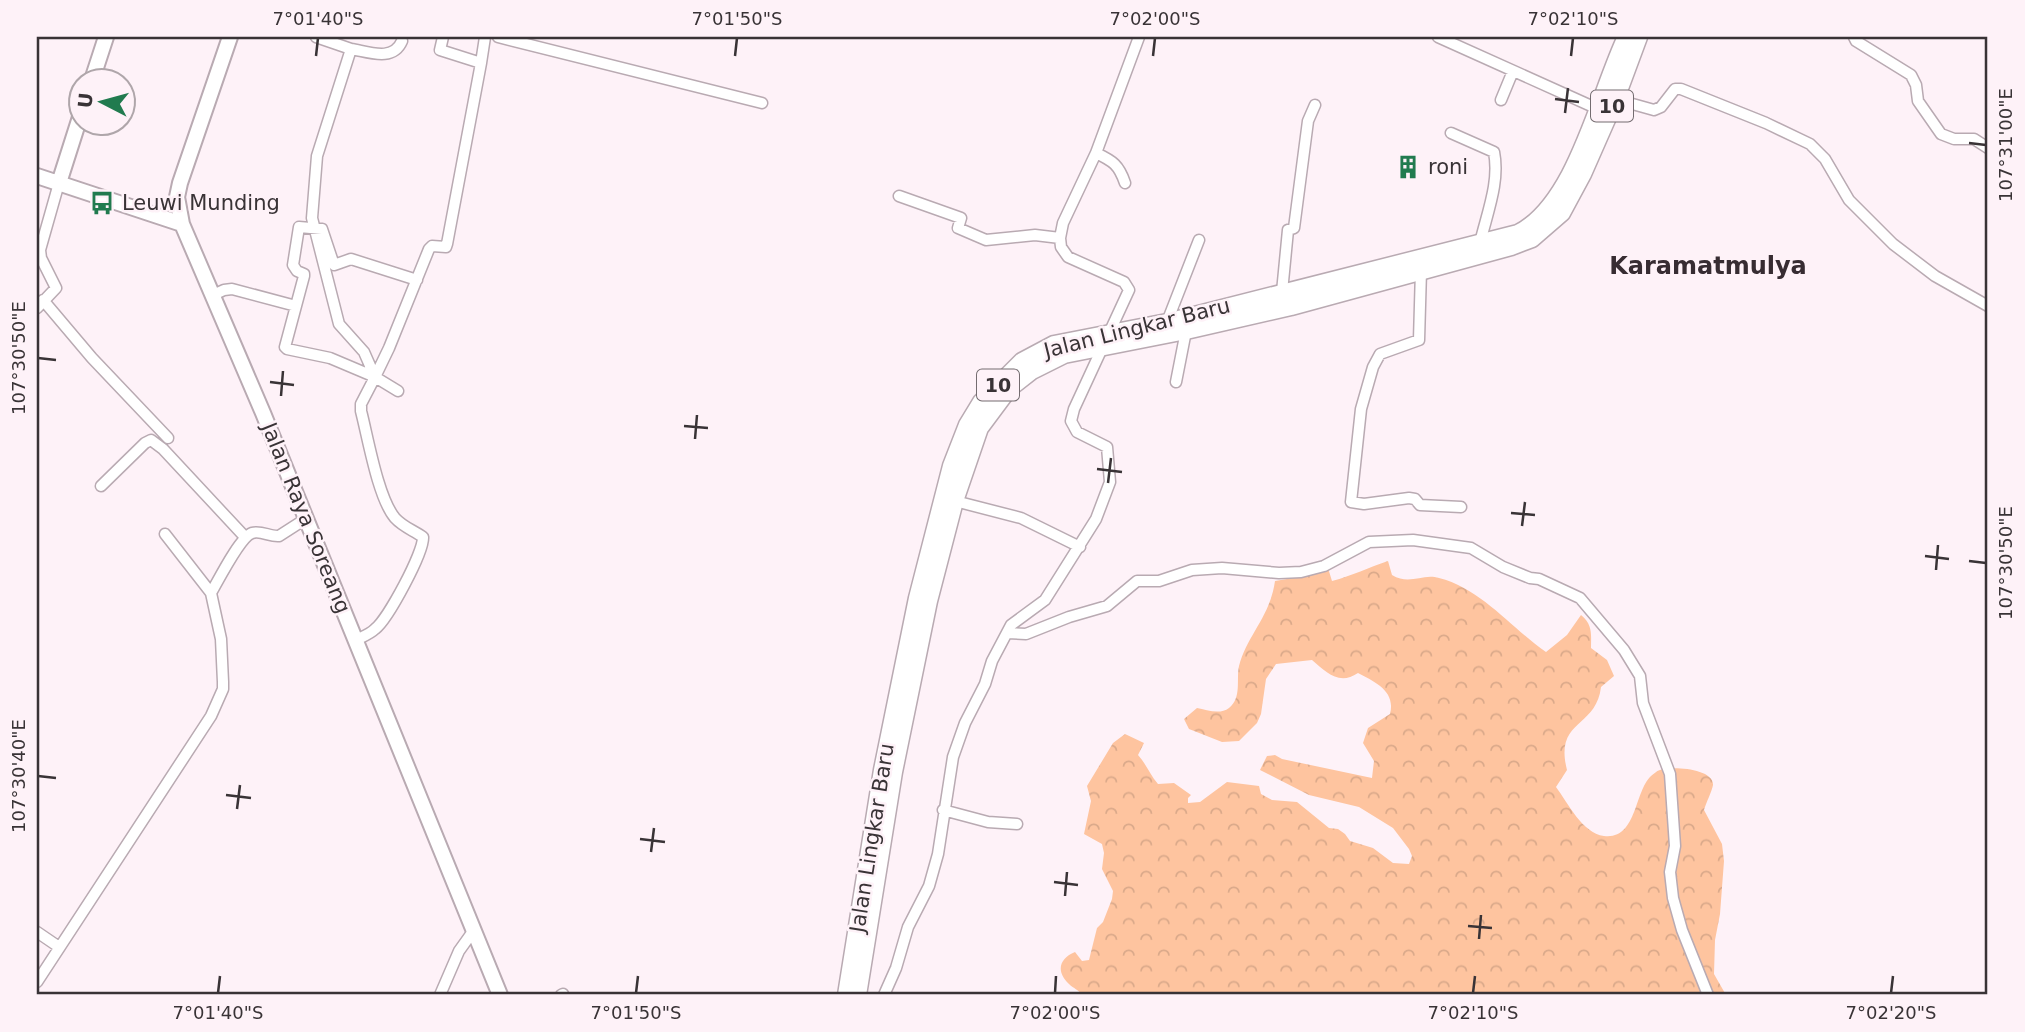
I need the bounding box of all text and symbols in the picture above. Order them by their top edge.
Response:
text: 7°01'40"S [273,8,363,29]
text: 7°01'50"S [692,8,782,29]
text: 7°02'00"S [1110,8,1200,29]
text: 7°02'10"S [1528,8,1618,29]
north arrow [66,66,136,136]
text: 107°31'00"E [1995,88,2016,202]
road number: 10 [1591,90,1633,122]
text: U [73,91,97,109]
building icon: roni [1394,153,1422,181]
place label: roni [1428,155,1468,179]
bus stop icon: Leuwi Munding [88,189,116,217]
place label: Leuwi Munding [122,191,280,215]
district label: Karamatmulya [1609,252,1807,280]
street label: Jalan Lingkar Baru [1039,293,1233,363]
text: 107°30'50"E [8,301,29,415]
road number: 10 [977,370,1019,400]
street label: Jalan Raya Soreang [256,417,355,617]
text: 107°30'50"E [1995,506,2016,620]
text: 107°30'40"E [8,719,29,833]
street label: Jalan Lingkar Baru [845,742,899,936]
text: 7°01'40"S [173,1002,263,1023]
text: 7°01'50"S [591,1002,681,1023]
text: 7°02'00"S [1010,1002,1100,1023]
text: 7°02'10"S [1428,1002,1518,1023]
text: 7°02'20"S [1846,1002,1936,1023]

